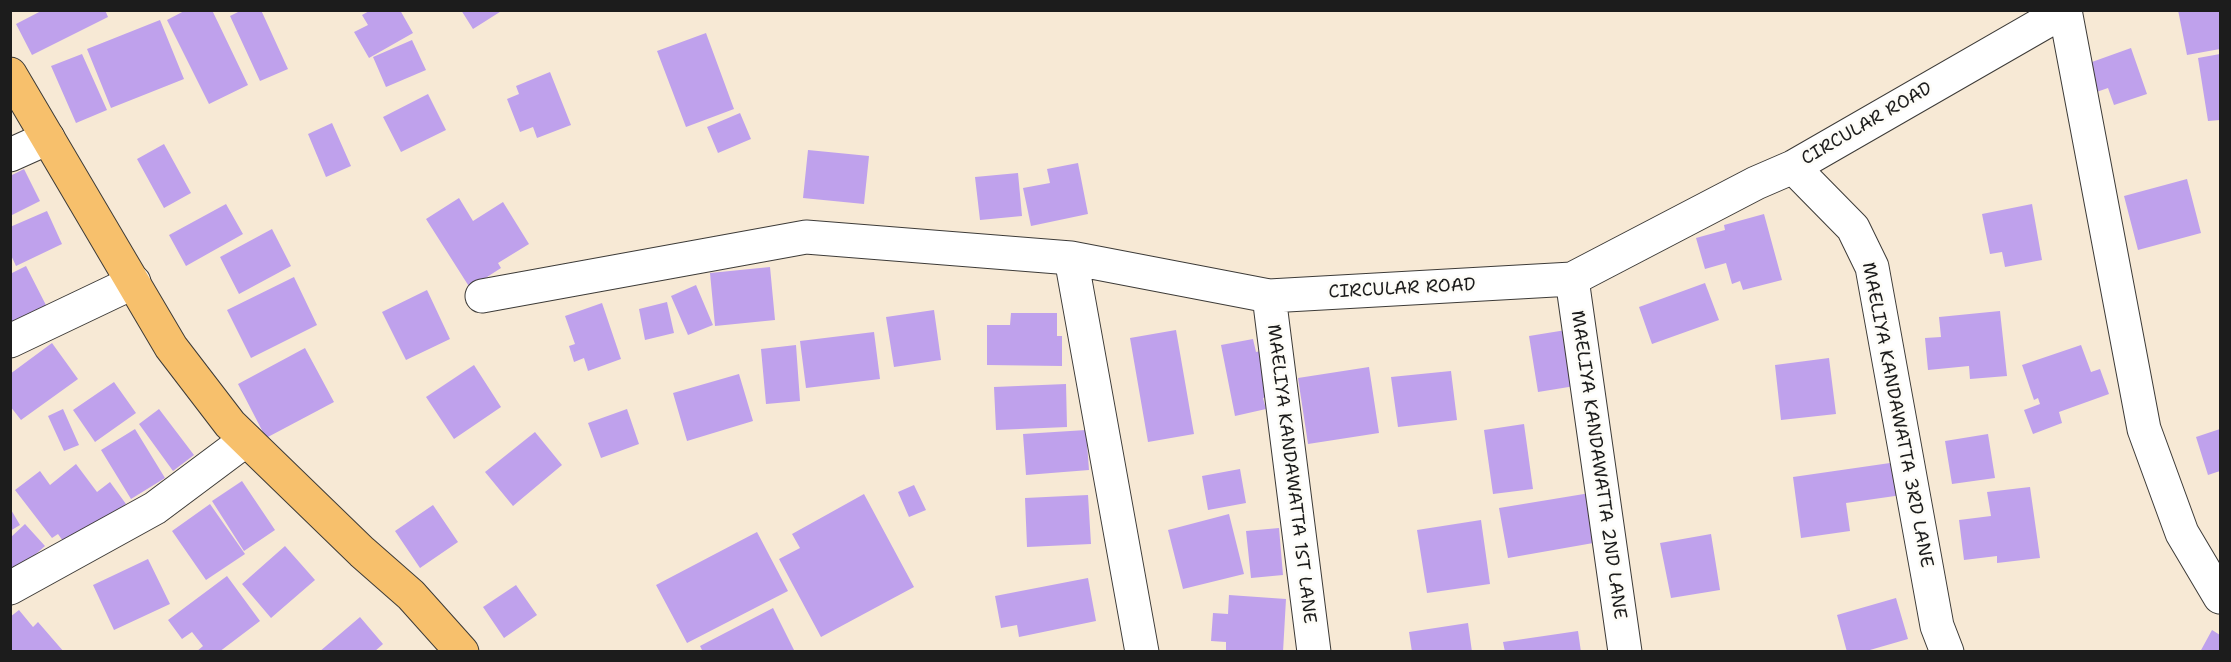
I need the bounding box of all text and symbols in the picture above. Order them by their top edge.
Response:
street label: CIRCULAR ROAD [1798,78,1936,170]
street label: MAELIYA KANDAWATTA 3RD LANE [1857,261,1937,569]
street label: CIRCULAR ROAD [1328,274,1476,304]
street label: MAELIYA KANDAWATTA 2ND LANE [1566,309,1630,621]
street label: MAELIYA KANDAWATTA 1ST LANE [1262,323,1320,625]

